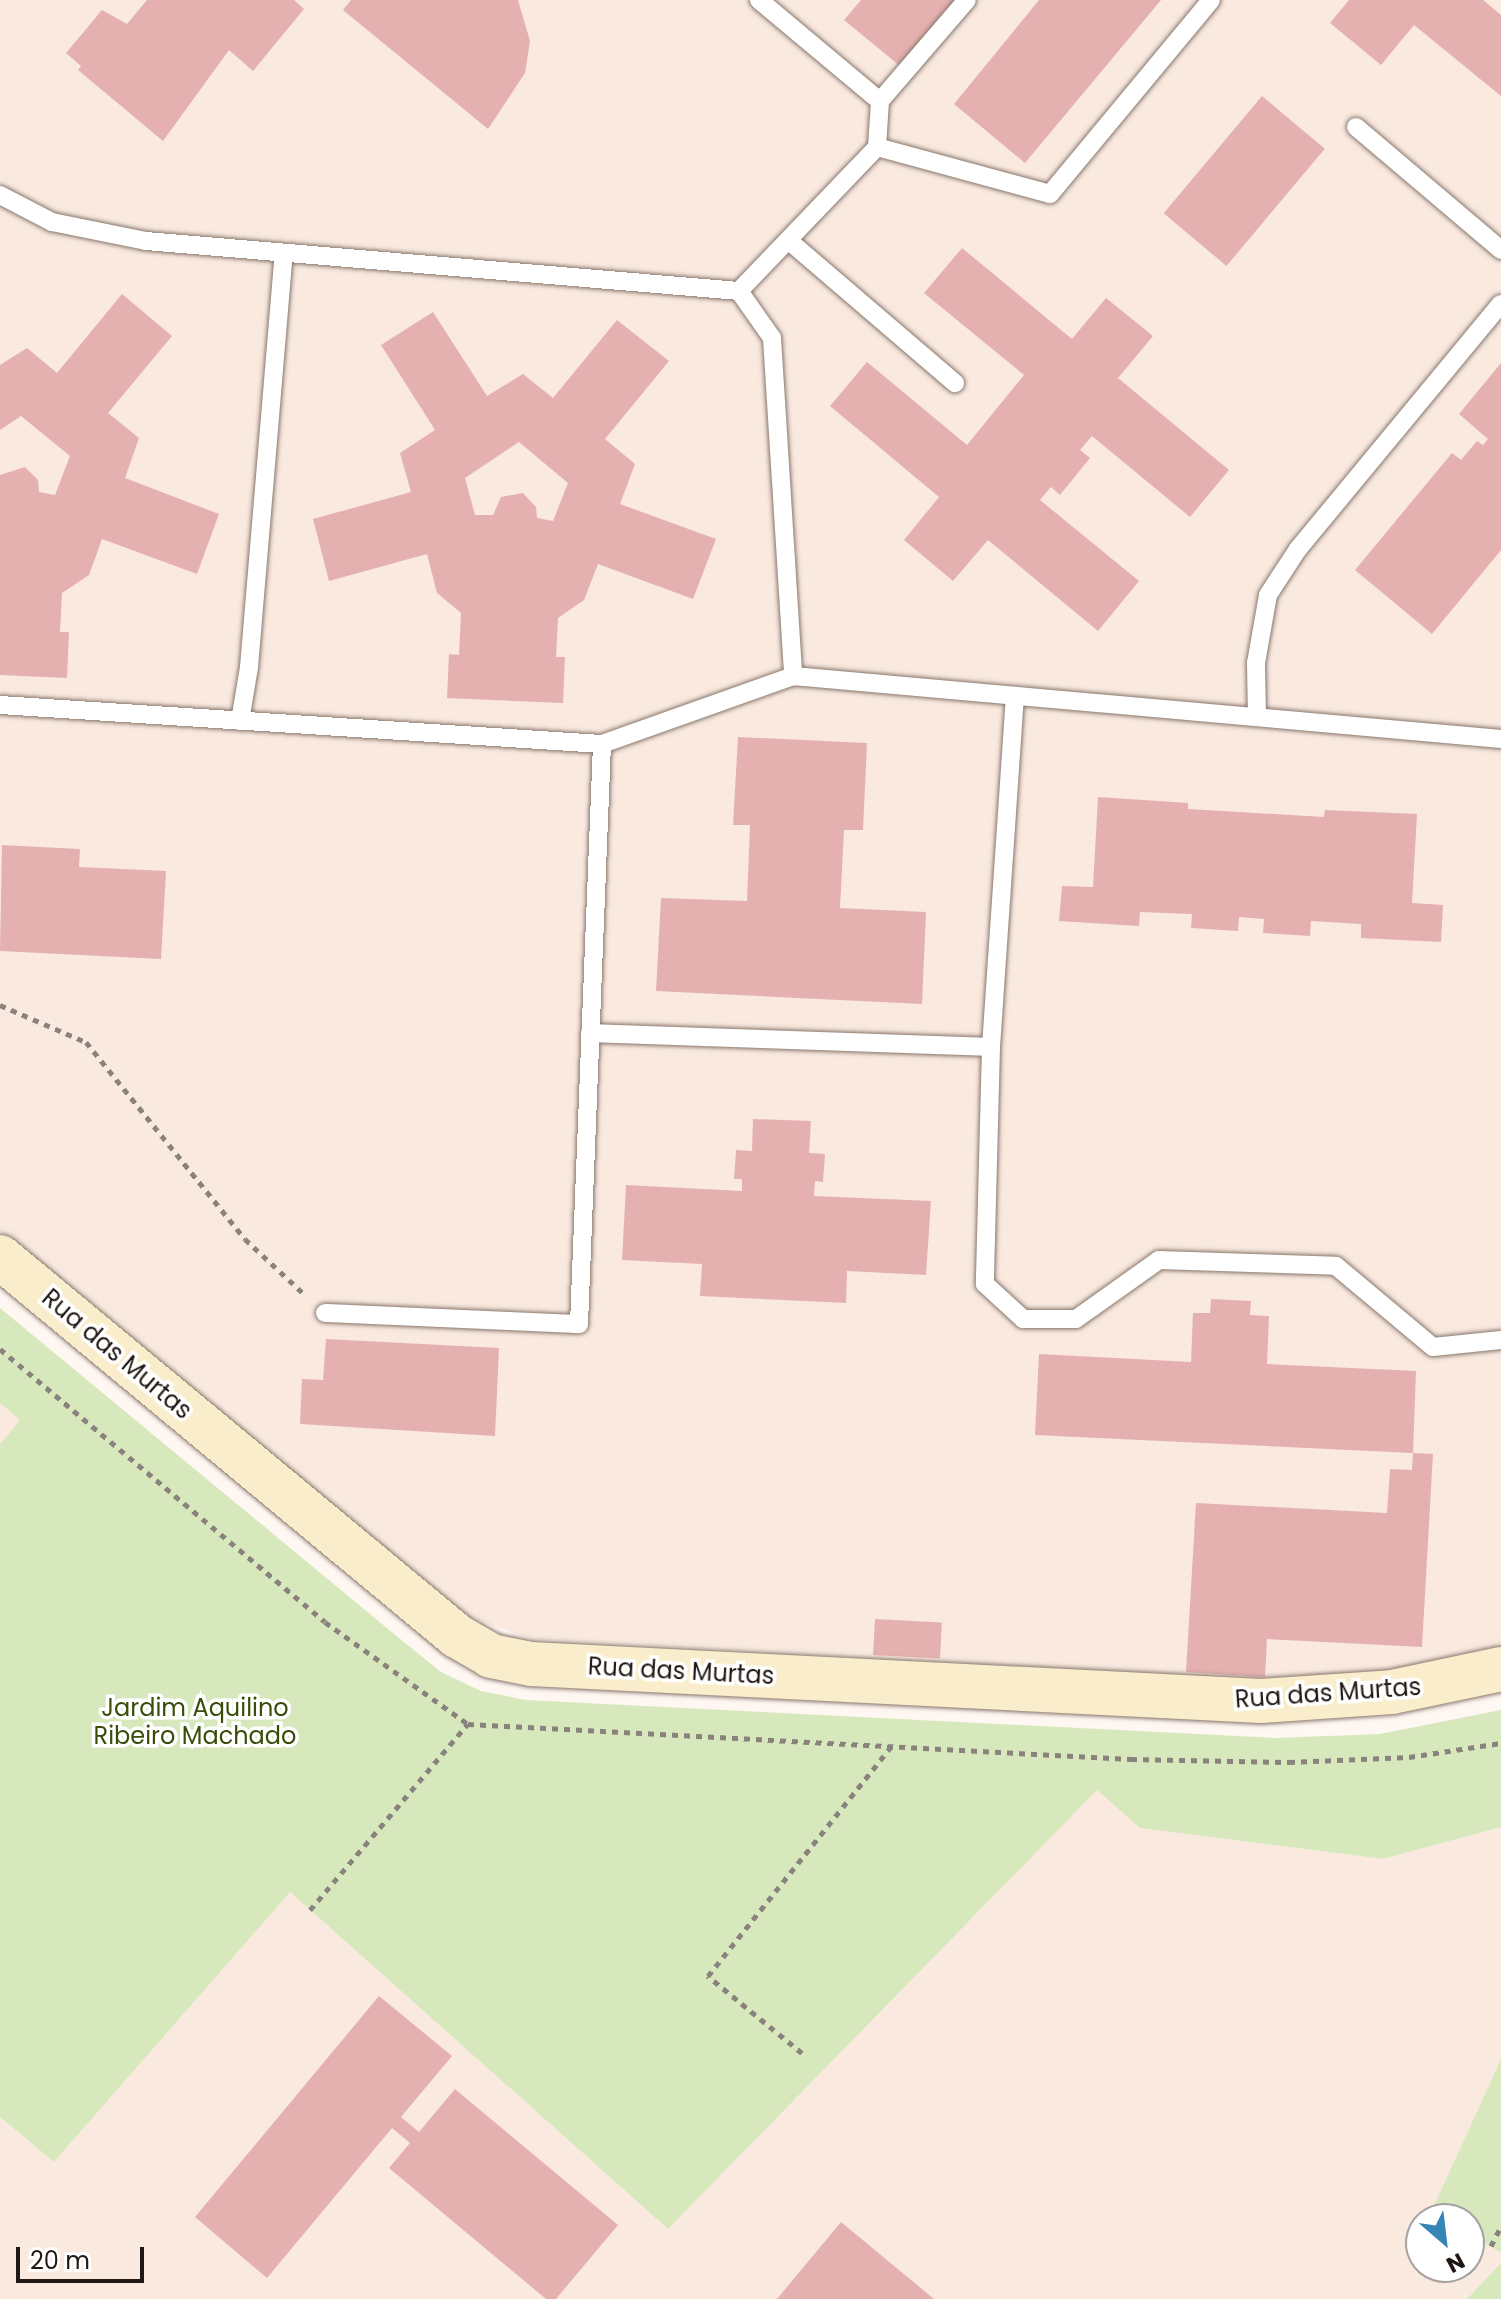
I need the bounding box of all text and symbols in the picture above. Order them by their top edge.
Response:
street label: Rua das Murtas [36,1283,198,1425]
street label: Rua das Murtas [587,1652,775,1690]
street label: Rua das Murtas [1234,1672,1422,1714]
park label: Jardim Aquilino Ribeiro Machado [94,1694,296,1750]
north arrow [1405,2203,1485,2283]
scale bar [20,2231,148,2281]
text: 20 m [30,2244,90,2277]
text: N [1441,2245,1470,2280]

